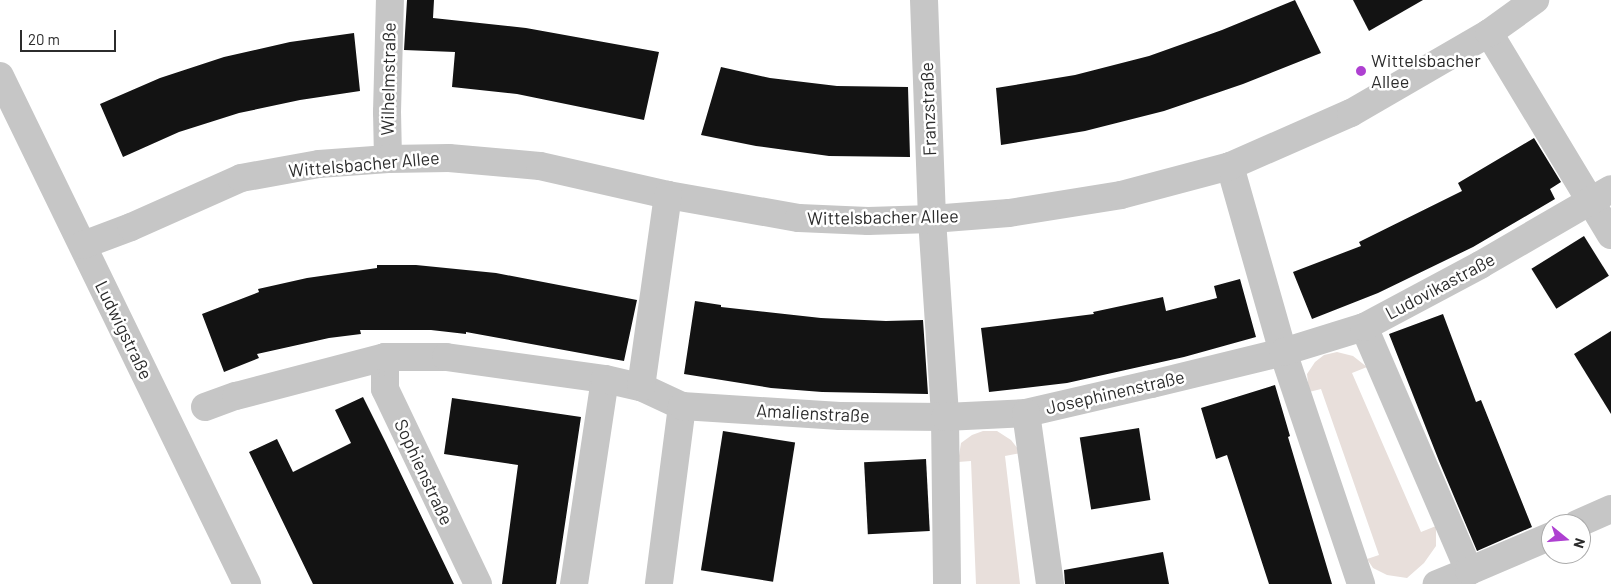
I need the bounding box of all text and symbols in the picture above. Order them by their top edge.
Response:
scale bar [22,20,119,52]
street label: Wilhelmstraße [376,22,400,136]
text: 20 m [28,30,60,48]
place label: Wittelsbacher Allee [1371,50,1481,92]
street label: Franzstraße [916,62,940,156]
marker: Wittelsbacher Allee [1355,65,1367,77]
street label: Wittelsbacher Allee [287,147,441,181]
street label: Wittelsbacher Allee [807,205,959,229]
street label: Ludovikastraße [1382,248,1498,324]
street label: Ludwigstraße [91,277,157,383]
street label: Josephinenstraße [1043,365,1187,419]
street label: Amalienstraße [756,399,870,427]
street label: Sophienstraße [390,416,458,528]
north arrow [1541,514,1591,564]
text: N [1570,536,1589,550]

